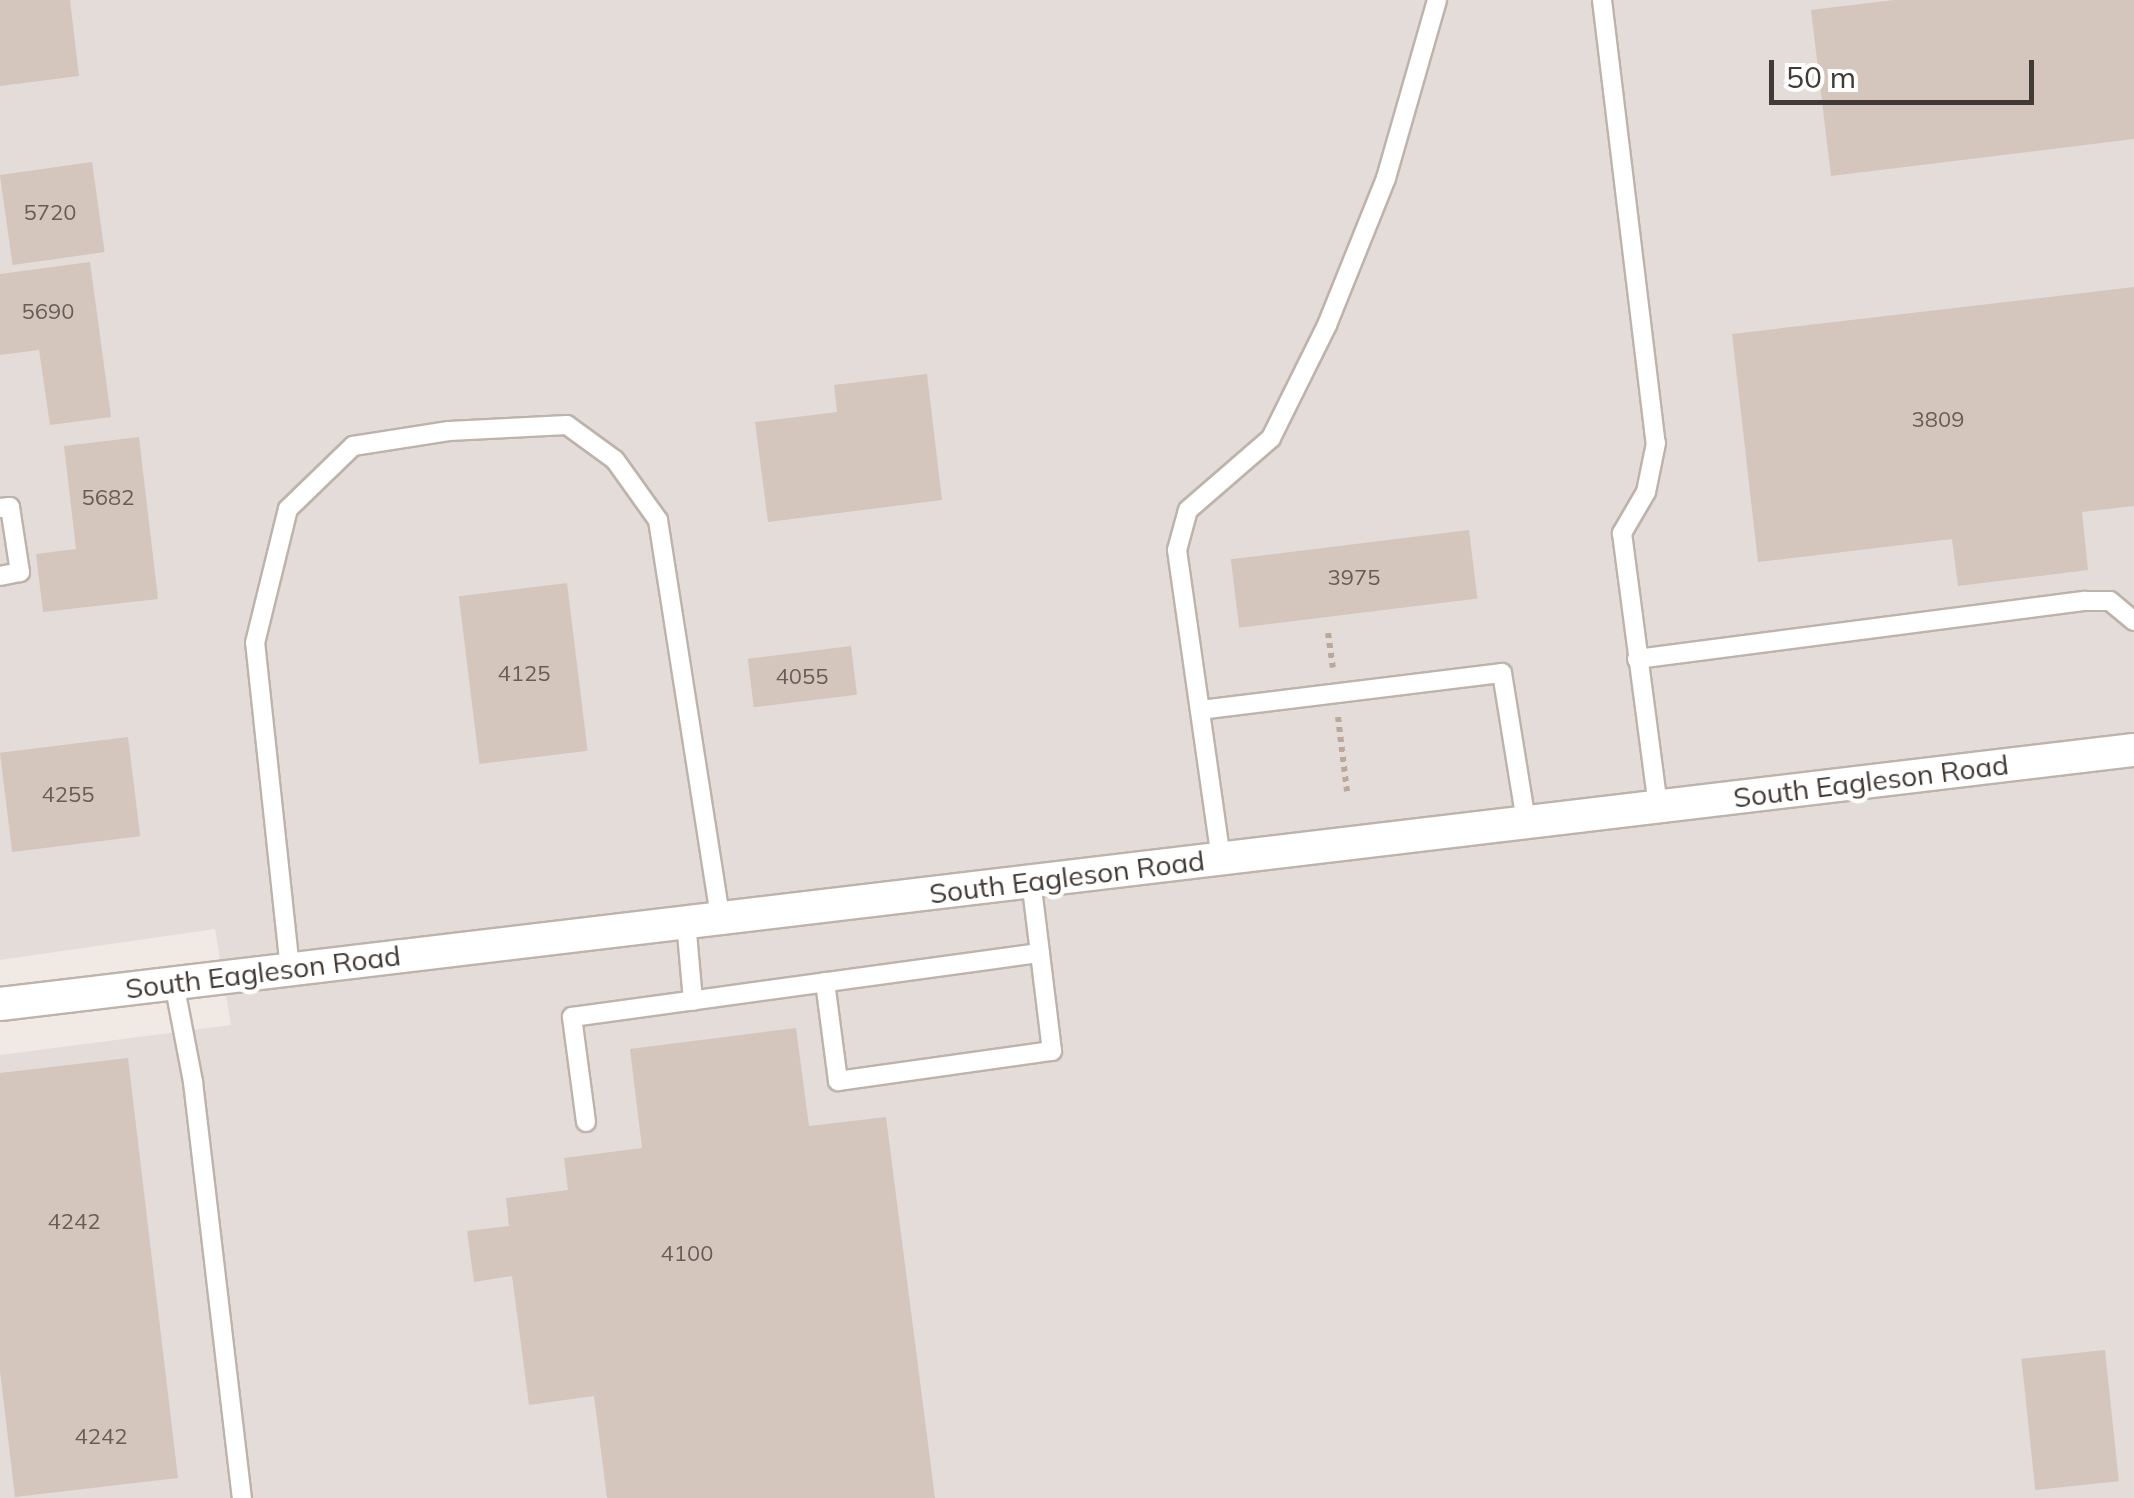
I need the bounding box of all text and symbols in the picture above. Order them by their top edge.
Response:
scale bar [1774,40,2039,102]
text: 50 m [1786,58,1856,96]
house number: 5720 [24,200,76,226]
house number: 5690 [22,299,74,325]
house number: 3809 [1912,407,1964,433]
house number: 5682 [82,485,134,511]
house number: 3975 [1328,565,1380,591]
house number: 4125 [498,661,550,687]
house number: 4055 [776,664,828,690]
street label: South Eagleson Road [1731,747,2011,815]
house number: 4255 [42,782,94,808]
street label: South Eagleson Road [927,843,1207,911]
street label: South Eagleson Road [123,938,403,1006]
house number: 4242 [48,1209,100,1235]
house number: 4100 [661,1241,713,1267]
house number: 4242 [75,1424,127,1450]

